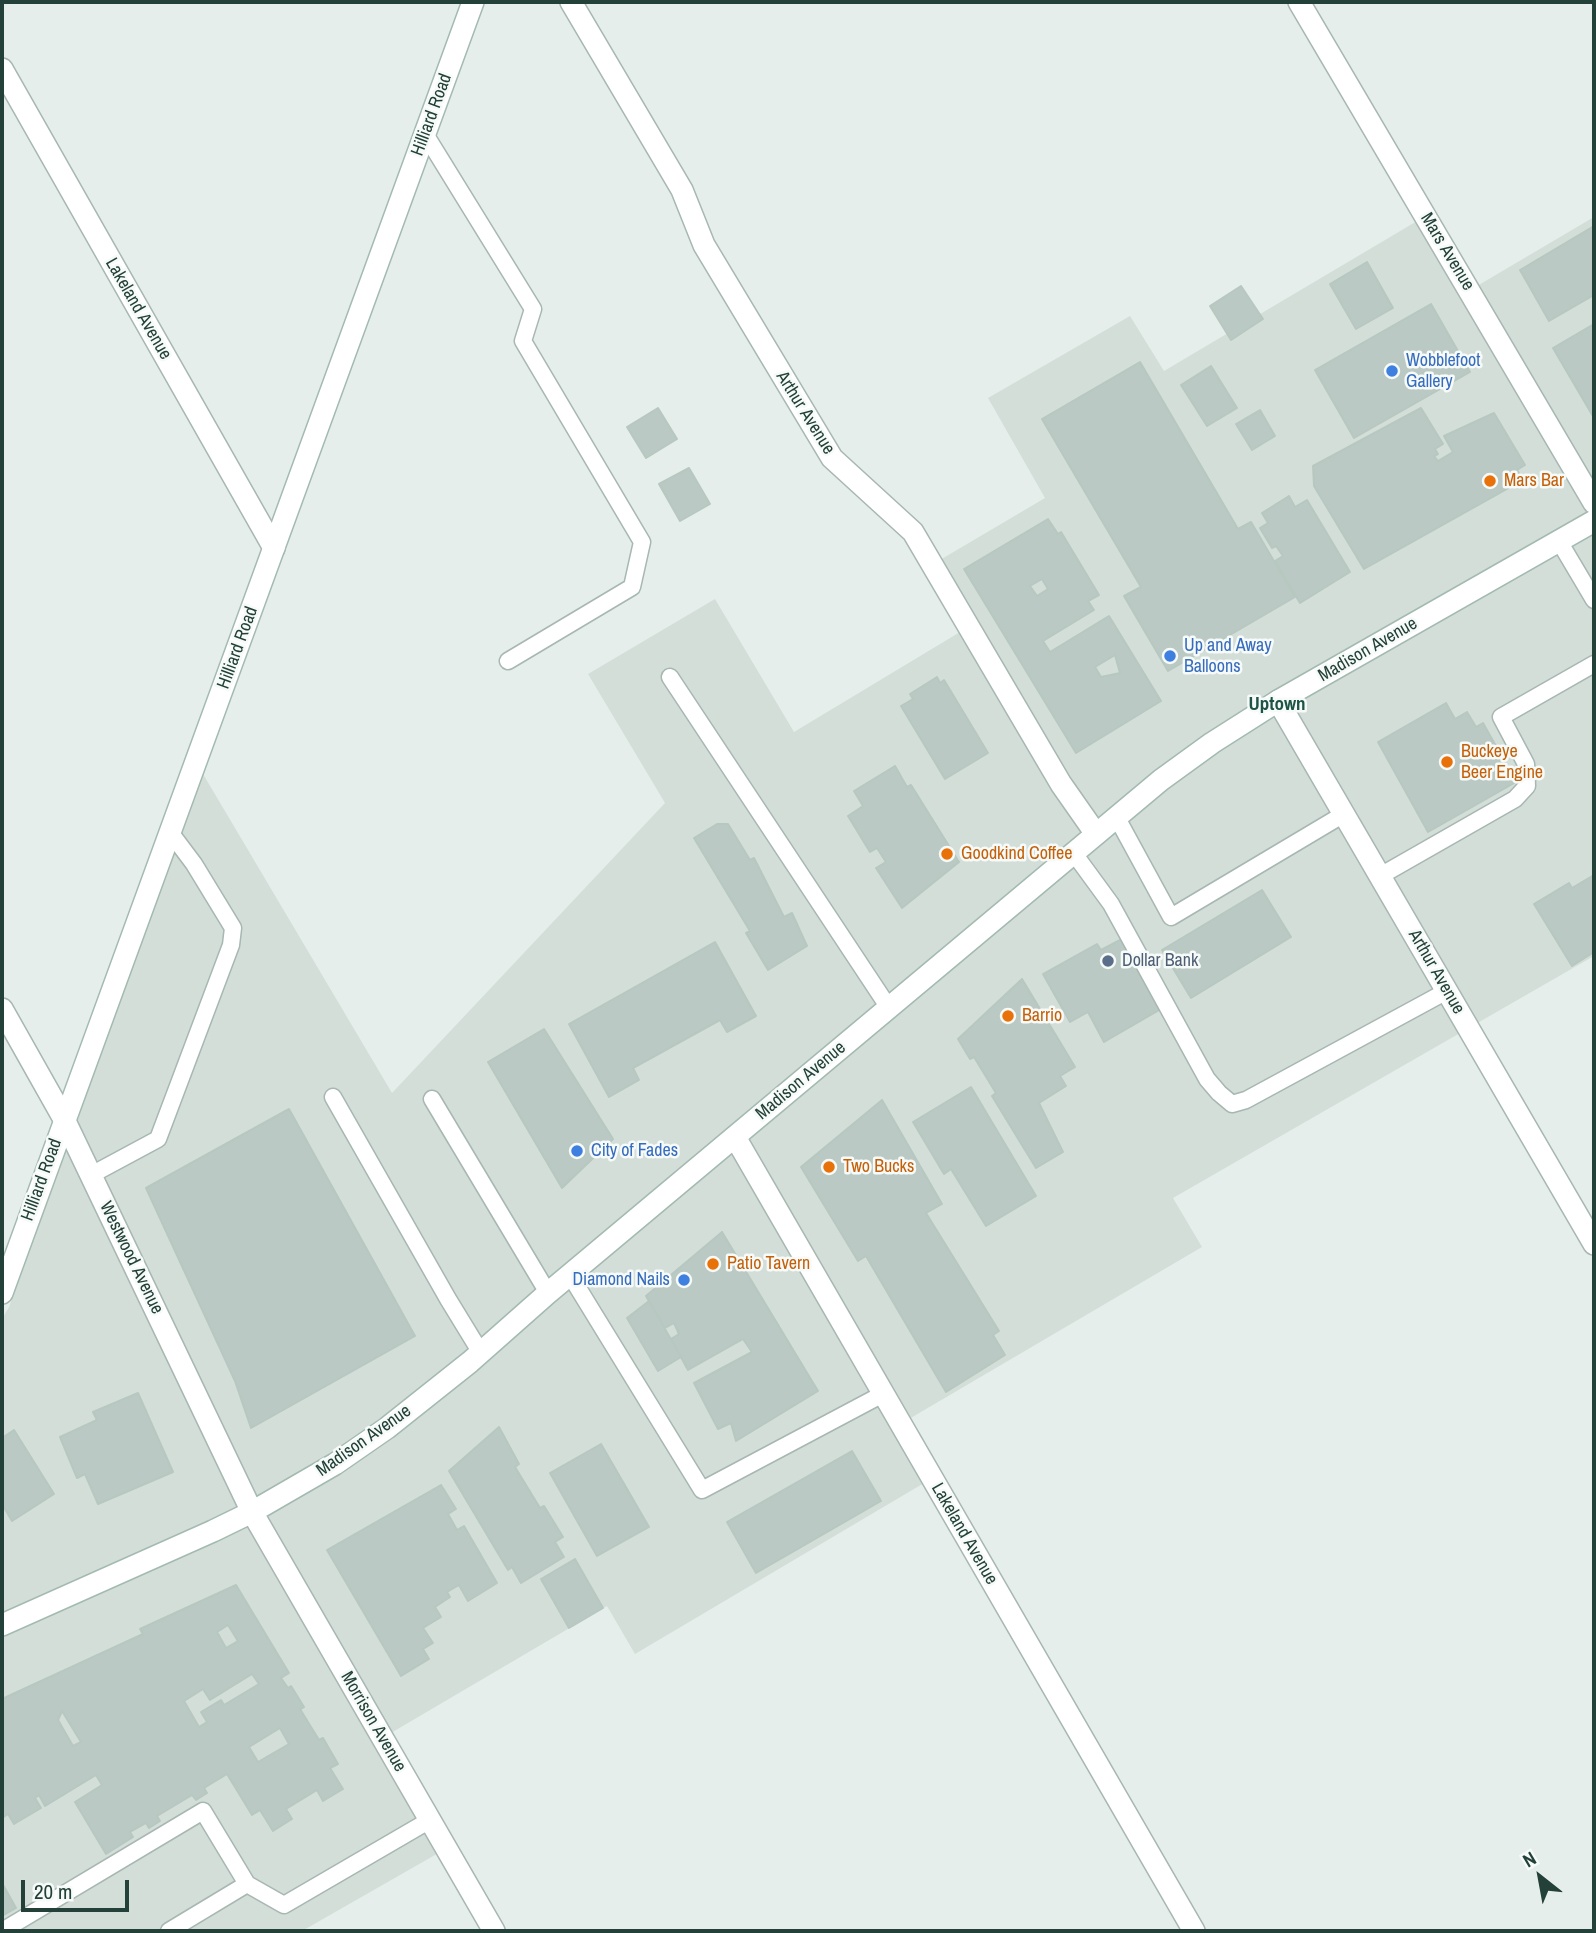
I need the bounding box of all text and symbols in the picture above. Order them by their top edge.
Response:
street label: Hilliard Road [407,71,457,159]
street label: Mars Avenue [1415,209,1479,295]
street label: Lakeland Avenue [100,254,176,364]
place label: Wobblefoot Gallery [1406,350,1480,392]
marker: Wobblefoot Gallery [1384,363,1400,379]
street label: Arthur Avenue [771,367,839,459]
place label: Mars Bar [1504,470,1564,492]
marker: Mars Bar [1482,473,1498,489]
street label: Hilliard Road [213,604,263,692]
street label: Madison Avenue [1315,613,1421,687]
place label: Up and Away Balloons [1184,635,1272,678]
marker: Up and Away Balloons [1162,648,1178,664]
district label: Uptown [1248,694,1306,716]
place label: Buckeye Beer Engine [1461,741,1543,784]
marker: Buckeye Beer Engine [1439,754,1455,770]
place label: Goodkind Coffee [961,843,1072,865]
marker: Goodkind Coffee [939,846,955,862]
street label: Arthur Avenue [1403,926,1469,1018]
place label: Dollar Bank [1122,950,1198,972]
marker: Dollar Bank [1100,953,1116,969]
place label: Barrio [1022,1005,1062,1027]
marker: Barrio [1000,1008,1016,1024]
street label: Madison Avenue [752,1037,850,1125]
street label: Hilliard Road [17,1136,67,1224]
place label: City of Fades [591,1140,678,1162]
marker: City of Fades [569,1143,585,1159]
place label: Two Bucks [843,1156,914,1178]
marker: Two Bucks [821,1159,837,1175]
street label: Westwood Avenue [94,1198,168,1318]
place label: Patio Tavern [727,1253,810,1275]
marker: Patio Tavern [705,1256,721,1272]
place label: Diamond Nails [572,1269,670,1291]
marker: Diamond Nails [676,1272,692,1288]
street label: Madison Avenue [313,1400,415,1482]
street label: Lakeland Avenue [926,1479,1002,1589]
street label: Morrison Avenue [336,1668,410,1776]
north arrow [1505,1842,1575,1912]
text: N [1518,1845,1541,1873]
scale bar [24,1867,133,1911]
text: 20 m [34,1877,72,1906]

